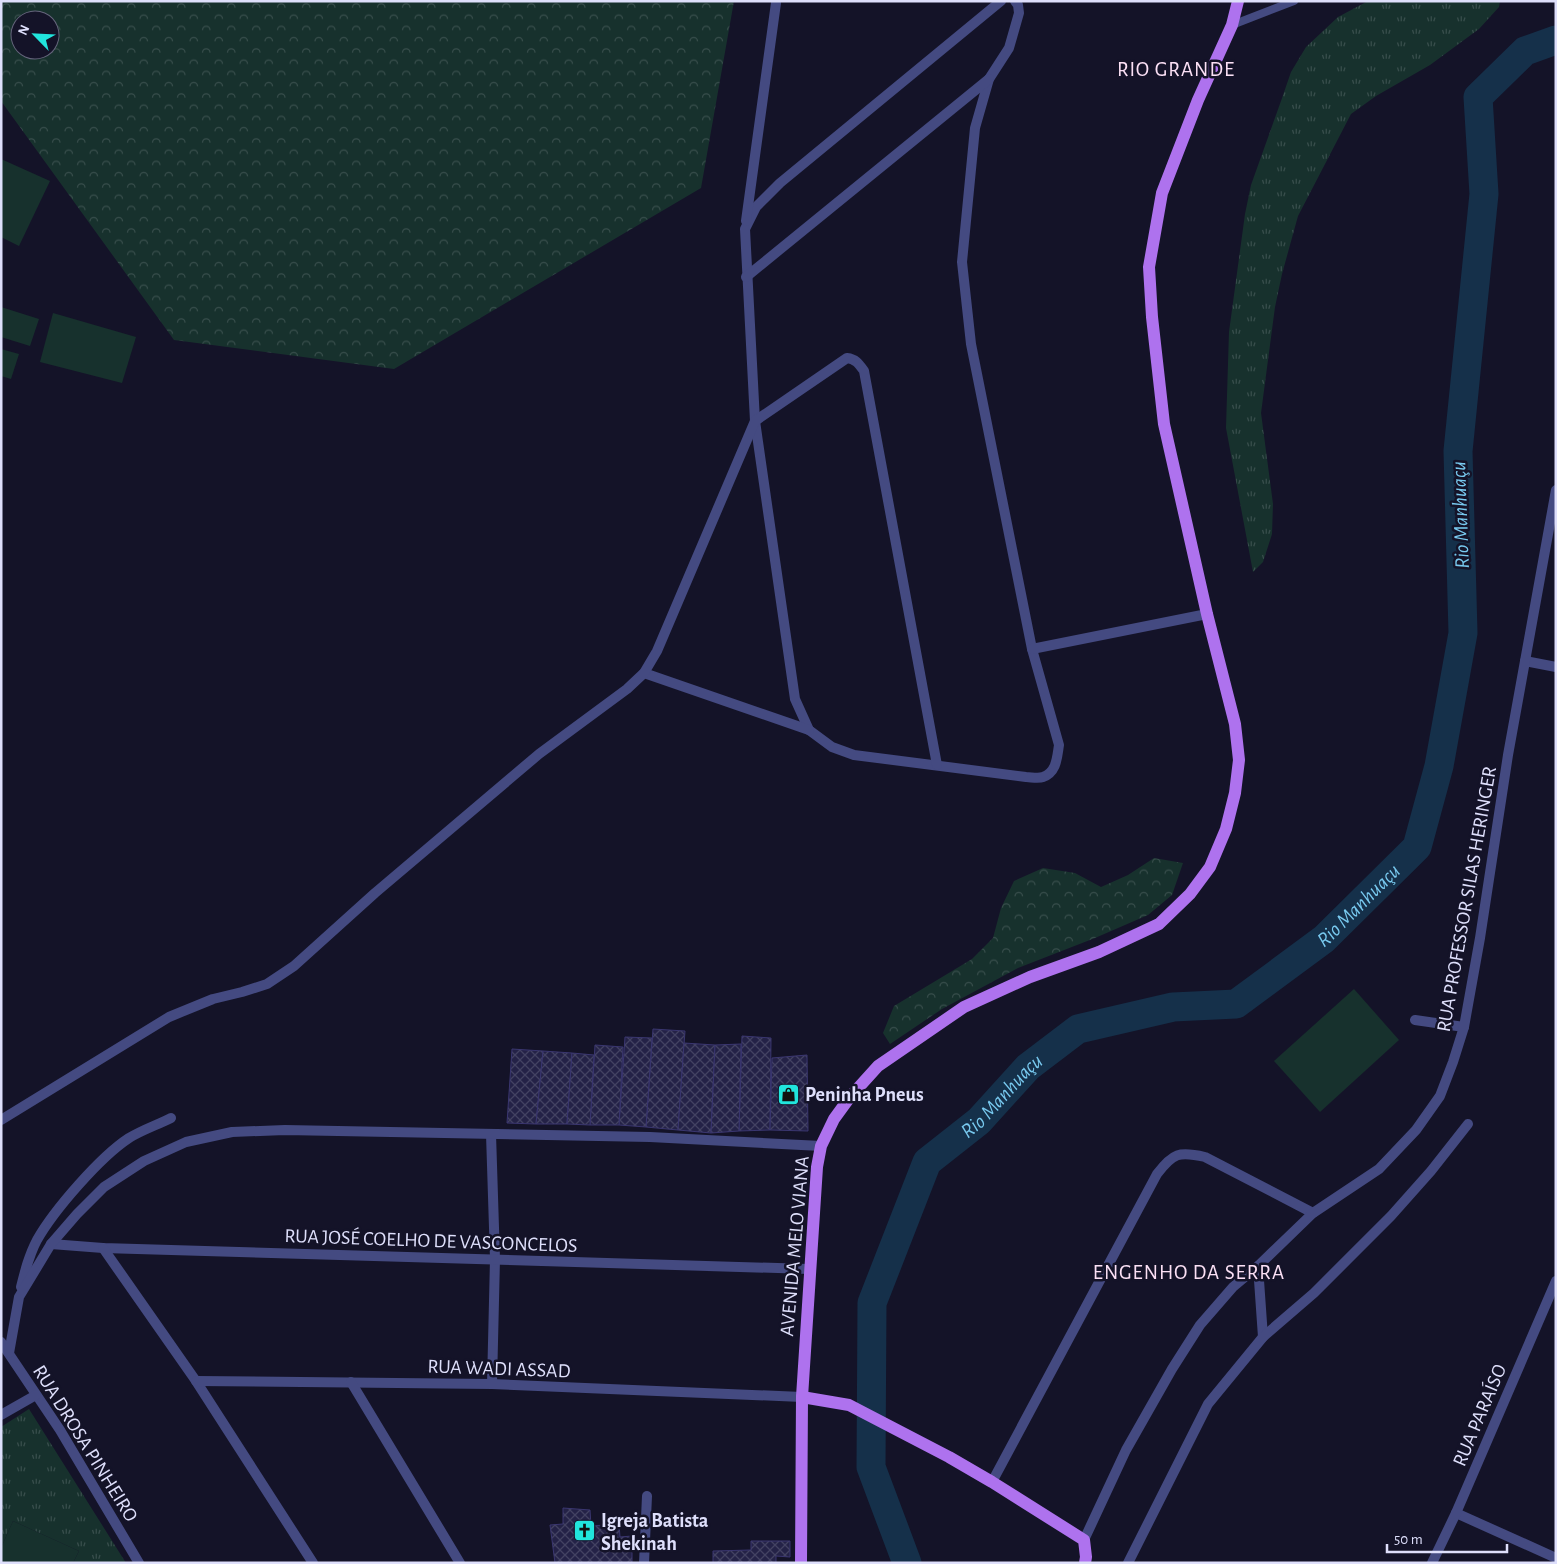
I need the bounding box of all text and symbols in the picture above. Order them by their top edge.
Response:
north arrow [10,10,60,60]
text: N [16,23,32,37]
district label: RIO GRANDE [1117,59,1235,80]
water label: Rio Manhuaçu [1448,461,1473,569]
street label: RUA PROFESSOR SILAS HERINGER [1434,765,1500,1034]
water label: Rio Manhuaçu [1313,860,1404,951]
water label: Rio Manhuaçu [957,1050,1047,1142]
shop icon: Peninha Pneus [777,1082,801,1106]
place label: Peninha Pneus [805,1085,924,1105]
street label: AVENIDA MELO VIANA [777,1155,813,1337]
street label: RUA JOSÉ COELHO DE VASCONCELOS [284,1225,578,1256]
district label: ENGENHO DA SERRA [1093,1262,1285,1283]
street label: RUA WADI ASSAD [427,1357,571,1381]
street label: RUA PARAÍSO [1449,1361,1510,1469]
street label: RUA DROSA PINHEIRO [29,1362,141,1525]
place label: Igreja Batista Shekinah [601,1511,709,1554]
church icon: Igreja Batista Shekinah [573,1519,597,1543]
scale bar [1387,1522,1507,1554]
text: 50 m [1394,1532,1423,1547]

